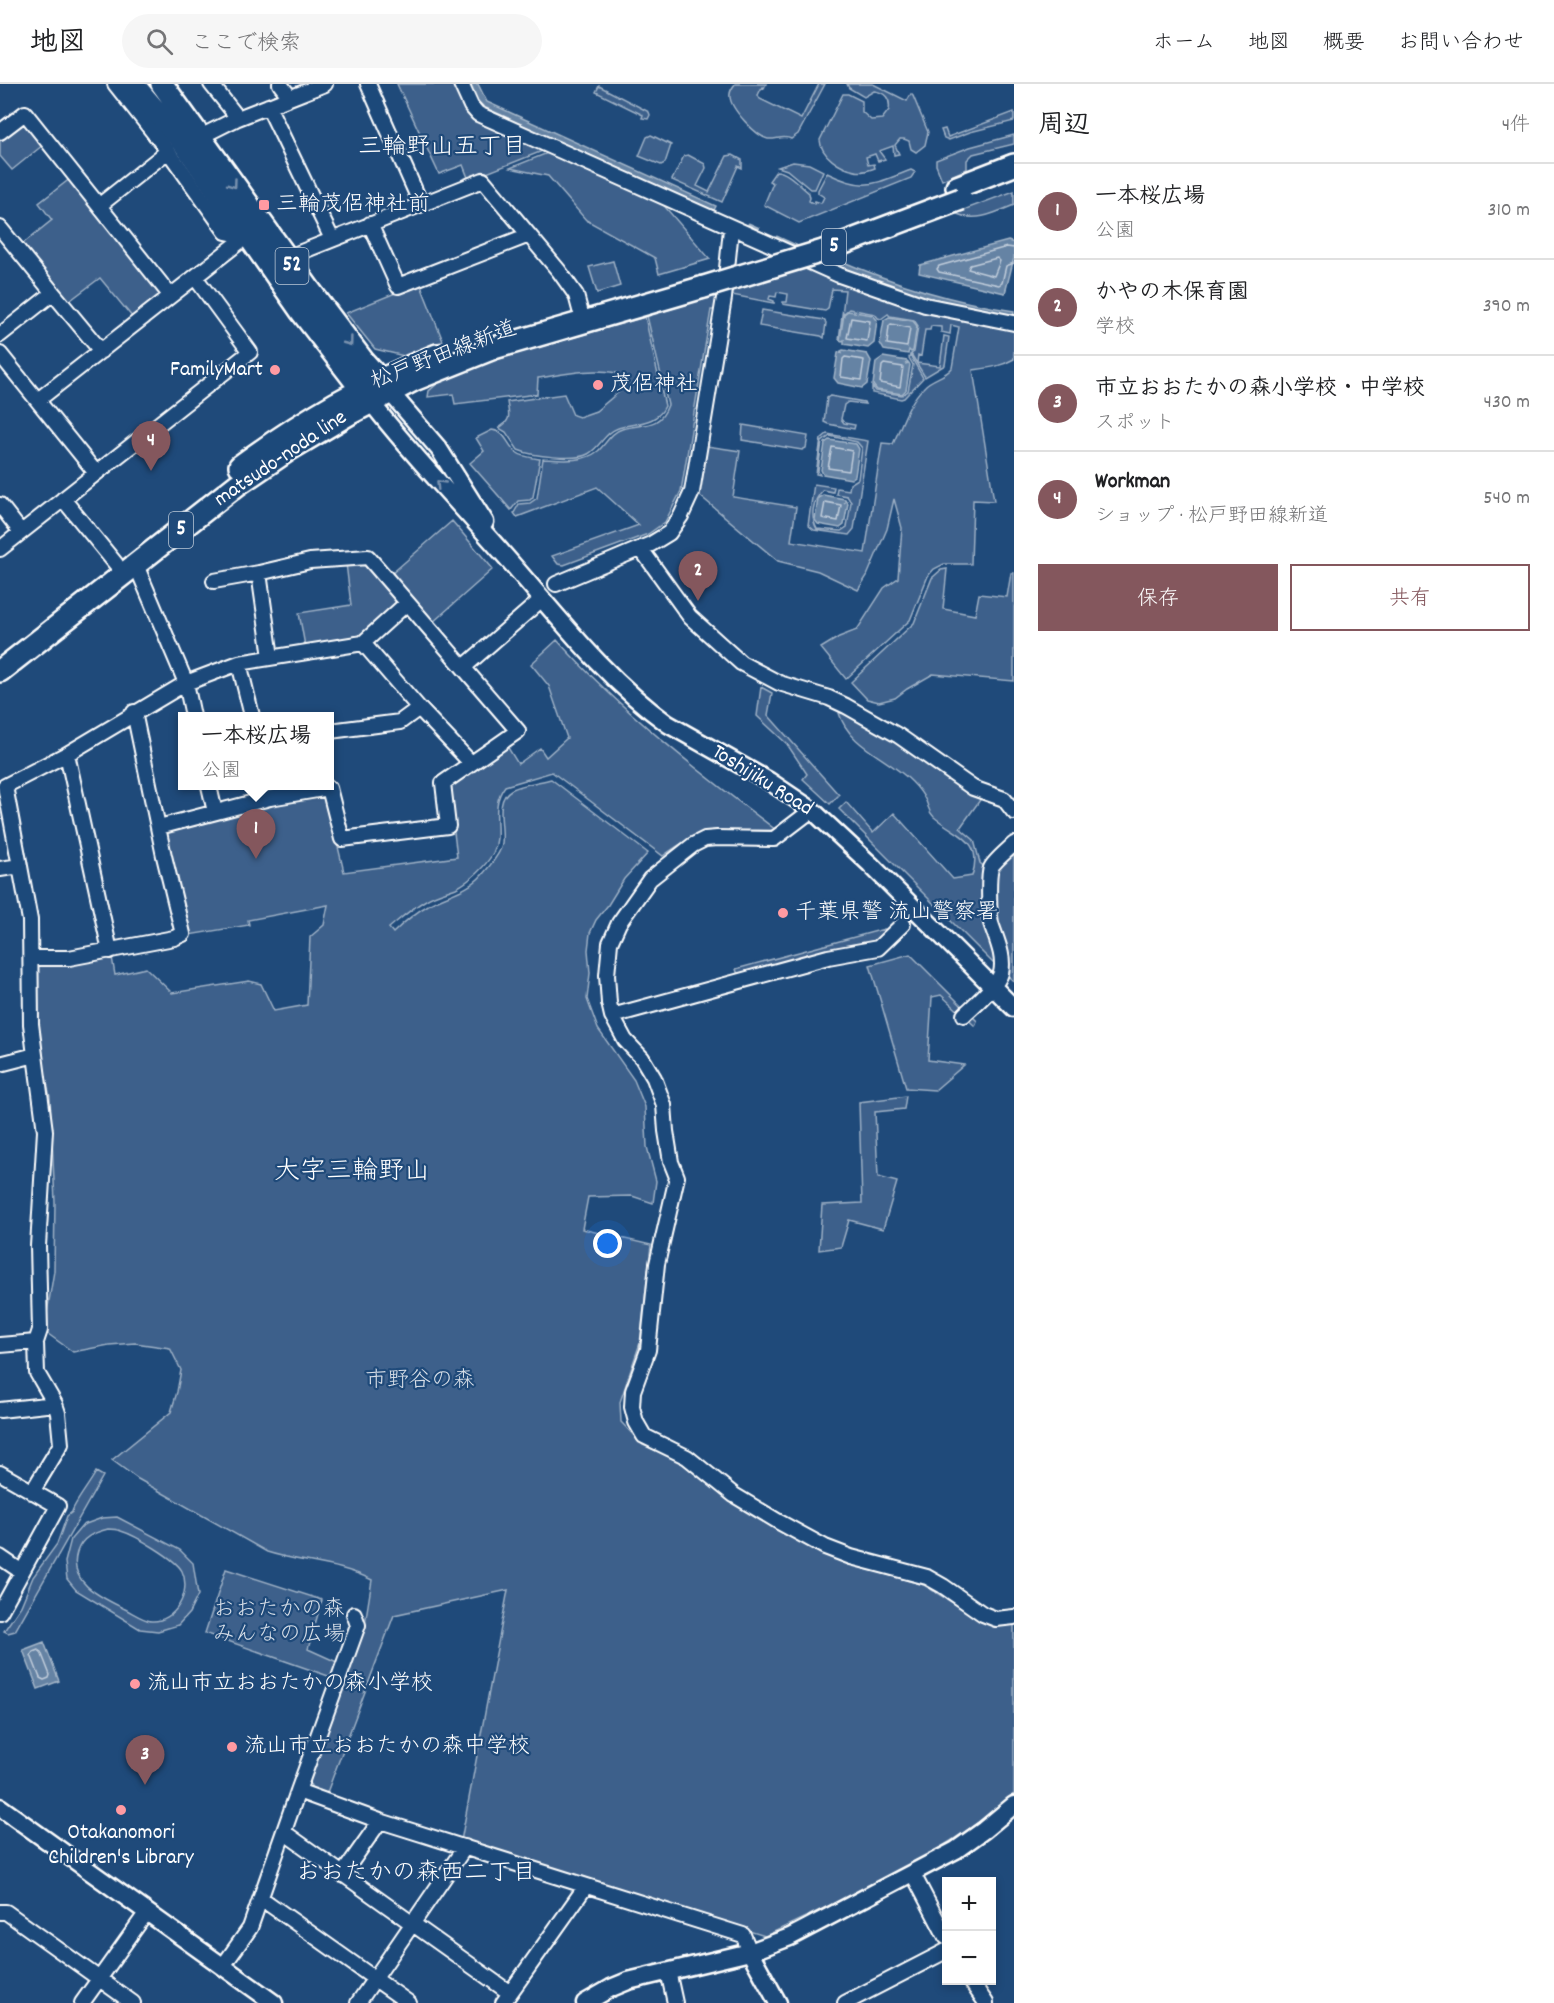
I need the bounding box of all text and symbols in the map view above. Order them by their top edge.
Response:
search box [122,14,542,68]
text: 地図 [30,25,86,65]
icon: search [143,25,176,58]
text: ここで検索 [191,29,301,60]
text: ホーム [1153,29,1215,59]
text: 地図 [1248,29,1290,59]
text: 概要 [1323,29,1365,59]
text: お問い合わせ [1398,29,1524,59]
text: 周辺 [1038,108,1090,145]
text: 4件 [1502,112,1530,140]
district label: 三輪野山五丁目 [358,131,526,165]
one-way arrow [226,178,237,189]
text: 一本桜広場 [1095,182,1205,213]
place label: 三輪茂侶神社前 [276,190,430,221]
text: 1 [1055,197,1060,225]
text: 310 m [1488,197,1530,225]
marker: 三輪茂侶神社前 [257,198,271,212]
text: 公園 [1095,218,1135,246]
road number: 5 [822,229,846,265]
road number: 52 [276,248,308,284]
text: かやの木保育園 [1095,278,1249,309]
text: 2 [1053,293,1062,321]
text: 390 m [1483,293,1530,321]
street label: 松戸野田線新道 [367,314,521,398]
text: 学校 [1095,314,1135,342]
one-way arrow [341,335,352,346]
place label: FamilyMart [170,355,263,386]
marker: FamilyMart [268,363,282,377]
place label: 茂侶神社 [610,370,698,401]
text: 市立おおたかの森小学校・中学校 [1095,374,1425,405]
marker: 茂侶神社 [591,378,605,392]
text: 3 [1053,389,1062,417]
text: 430 m [1484,389,1530,417]
street label: matsudo-noda line [208,403,354,515]
text: スポット [1095,410,1175,438]
pin: 4 [132,422,170,471]
text: Workman [1095,467,1170,498]
one-way arrow [437,481,448,492]
text: 4 [1053,485,1062,513]
text: 540 m [1483,485,1530,513]
text: ショップ · 松戸野田線新道 [1095,503,1328,531]
road number: 5 [169,512,193,548]
pin: 2 [678,552,718,601]
button: 保存 [1038,564,1278,631]
button: 共有 [1290,564,1530,631]
popup [178,712,334,790]
text: 一本桜広場 [201,722,311,753]
street label: Toshijiku Road [705,738,819,824]
text: 公園 [201,758,241,786]
pin: 1 [236,810,276,859]
place label: 千葉県警 流山警察署 [795,898,998,929]
marker: 千葉県警 流山警察署 [776,906,790,920]
district label: 大字三輪野山 [274,1154,430,1191]
your location [593,1229,622,1258]
park label: 市野谷の森 [365,1366,475,1397]
park label: おおたかの森 みんなの広場 [213,1595,345,1651]
place label: 流山市立おおたかの森小学校 [147,1669,433,1700]
marker: 流山市立おおたかの森小学校 [128,1677,142,1691]
place label: 流山市立おおたかの森中学校 [244,1732,530,1763]
pin: 3 [126,1736,164,1785]
marker: 流山市立おおたかの森中学校 [225,1740,239,1754]
marker: Otakanomori Children's Library [114,1803,128,1817]
place label: Otakanomori Children's Library [48,1818,195,1874]
district label: おおたかの森西二丁目 [296,1857,536,1891]
map controls [942,1877,996,1985]
button: + [942,1877,996,1931]
button: − [942,1931,996,1985]

